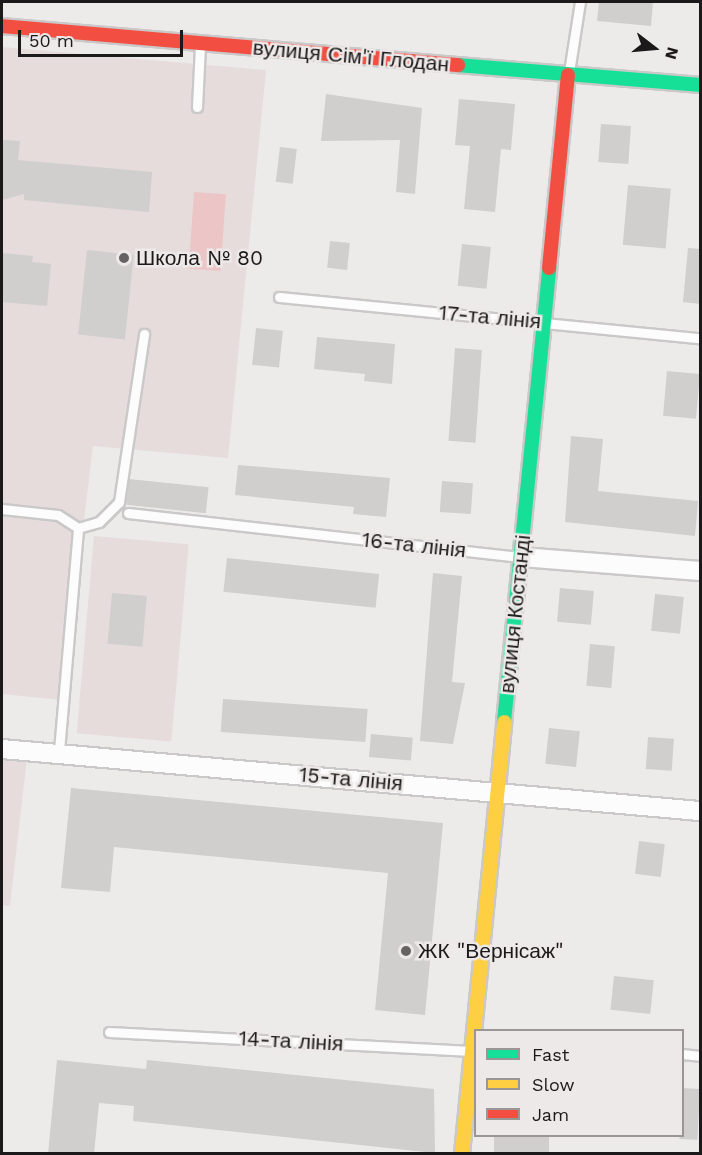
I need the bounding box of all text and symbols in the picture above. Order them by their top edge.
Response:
scale bar [21,18,186,56]
north arrow [624,18,684,78]
text: 50 m [29,30,74,51]
street label: вулиця Сім'ї Глодан [252,35,450,77]
text: N [661,45,683,61]
place label: Школа № 80 [136,245,263,271]
marker: Школа № 80 [117,251,131,265]
street label: 17-та лінія [438,300,542,334]
street label: 16-та лінія [361,527,467,563]
street label: вулиця Костанді [494,533,536,695]
street label: 15-та лінія [298,762,404,796]
place label: ЖК "Вернісаж" [418,938,564,964]
marker: ЖК "Вернісаж" [399,944,413,958]
street label: 14-та лінія [238,1026,344,1056]
legend [474,1029,684,1137]
text: Fast [532,1044,569,1065]
text: Slow [532,1074,575,1095]
text: Jam [532,1104,569,1125]

